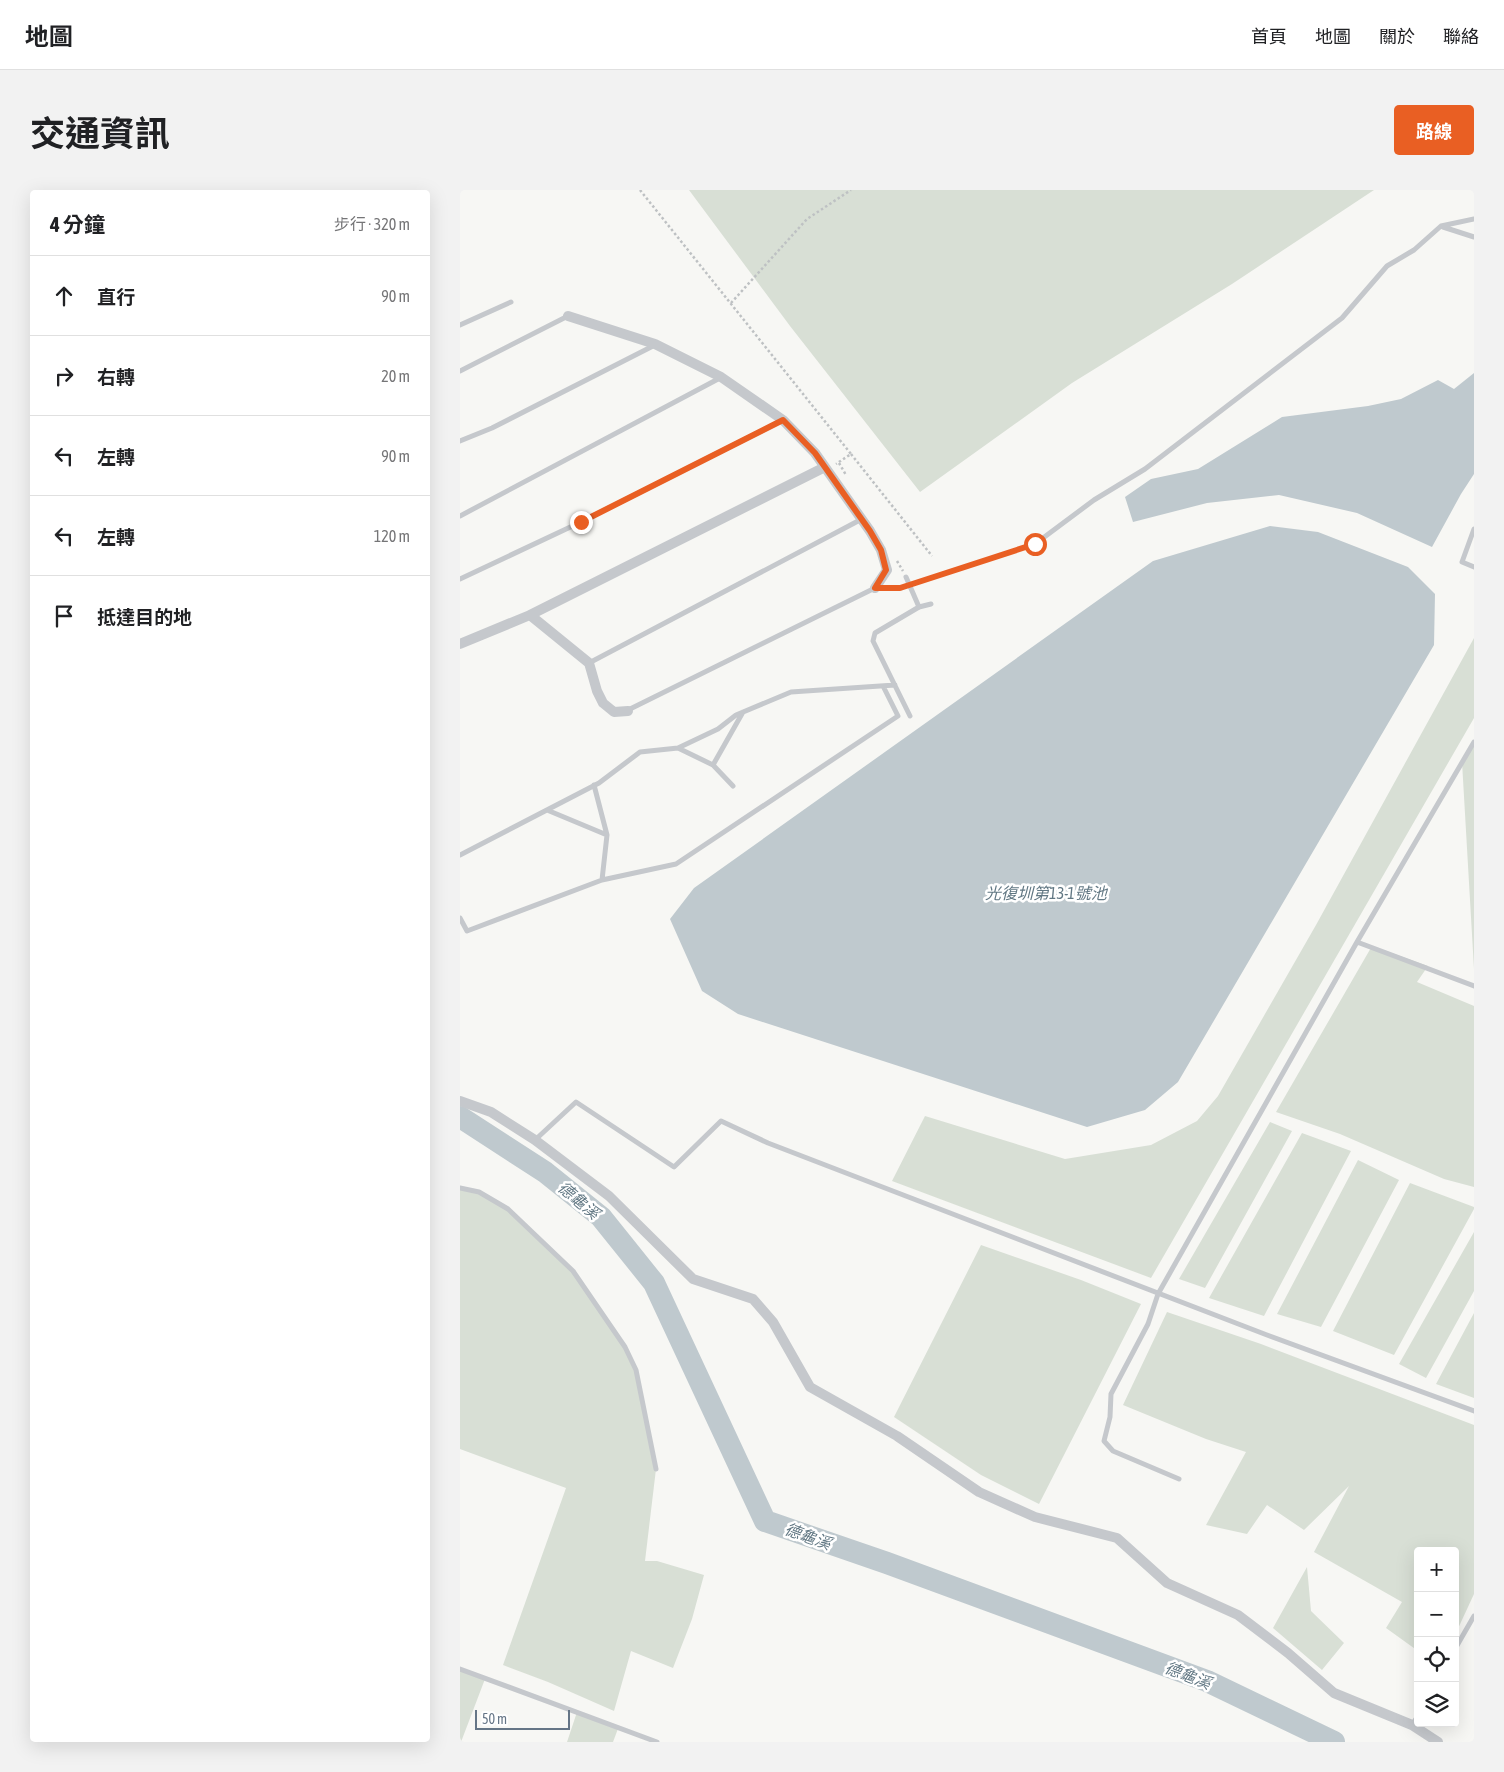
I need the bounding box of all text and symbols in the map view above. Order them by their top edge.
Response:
text: 地圖 [25,23,73,50]
text: 首頁 [1251,26,1287,47]
text: 地圖 [1315,26,1351,47]
text: 關於 [1379,26,1415,47]
text: 聯絡 [1443,26,1479,47]
button: 路線 [1394,105,1474,155]
text: 交通資訊 [30,113,170,153]
text: 4 分鐘 [50,212,105,236]
text: 步行 · 320 m [334,215,410,233]
icon: ahead [50,282,78,310]
text: 直行 [97,286,135,308]
text: 90 m [381,287,410,305]
icon: right [50,362,78,390]
text: 右轉 [97,366,135,388]
text: 20 m [381,367,410,385]
icon: left [50,442,78,470]
text: 左轉 [97,446,135,468]
text: 90 m [381,447,410,465]
route end [570,511,593,534]
icon: left [50,522,78,550]
text: 左轉 [97,526,135,548]
text: 120 m [374,527,410,545]
route start [1024,533,1047,556]
icon: arrive [50,602,78,630]
text: 抵達目的地 [97,606,192,628]
water label: 光復圳第13-1號池 [985,884,1109,902]
water label: 德龜溪 [555,1178,605,1224]
water label: 德龜溪 [782,1519,836,1553]
map controls [1414,1547,1459,1727]
button: + [1414,1547,1459,1592]
button: − [1414,1592,1459,1637]
button: locate [1414,1637,1459,1682]
water label: 德龜溪 [1162,1658,1215,1693]
button: layers [1414,1682,1459,1727]
scale bar [475,1707,570,1730]
text: 50 m [482,1711,507,1727]

